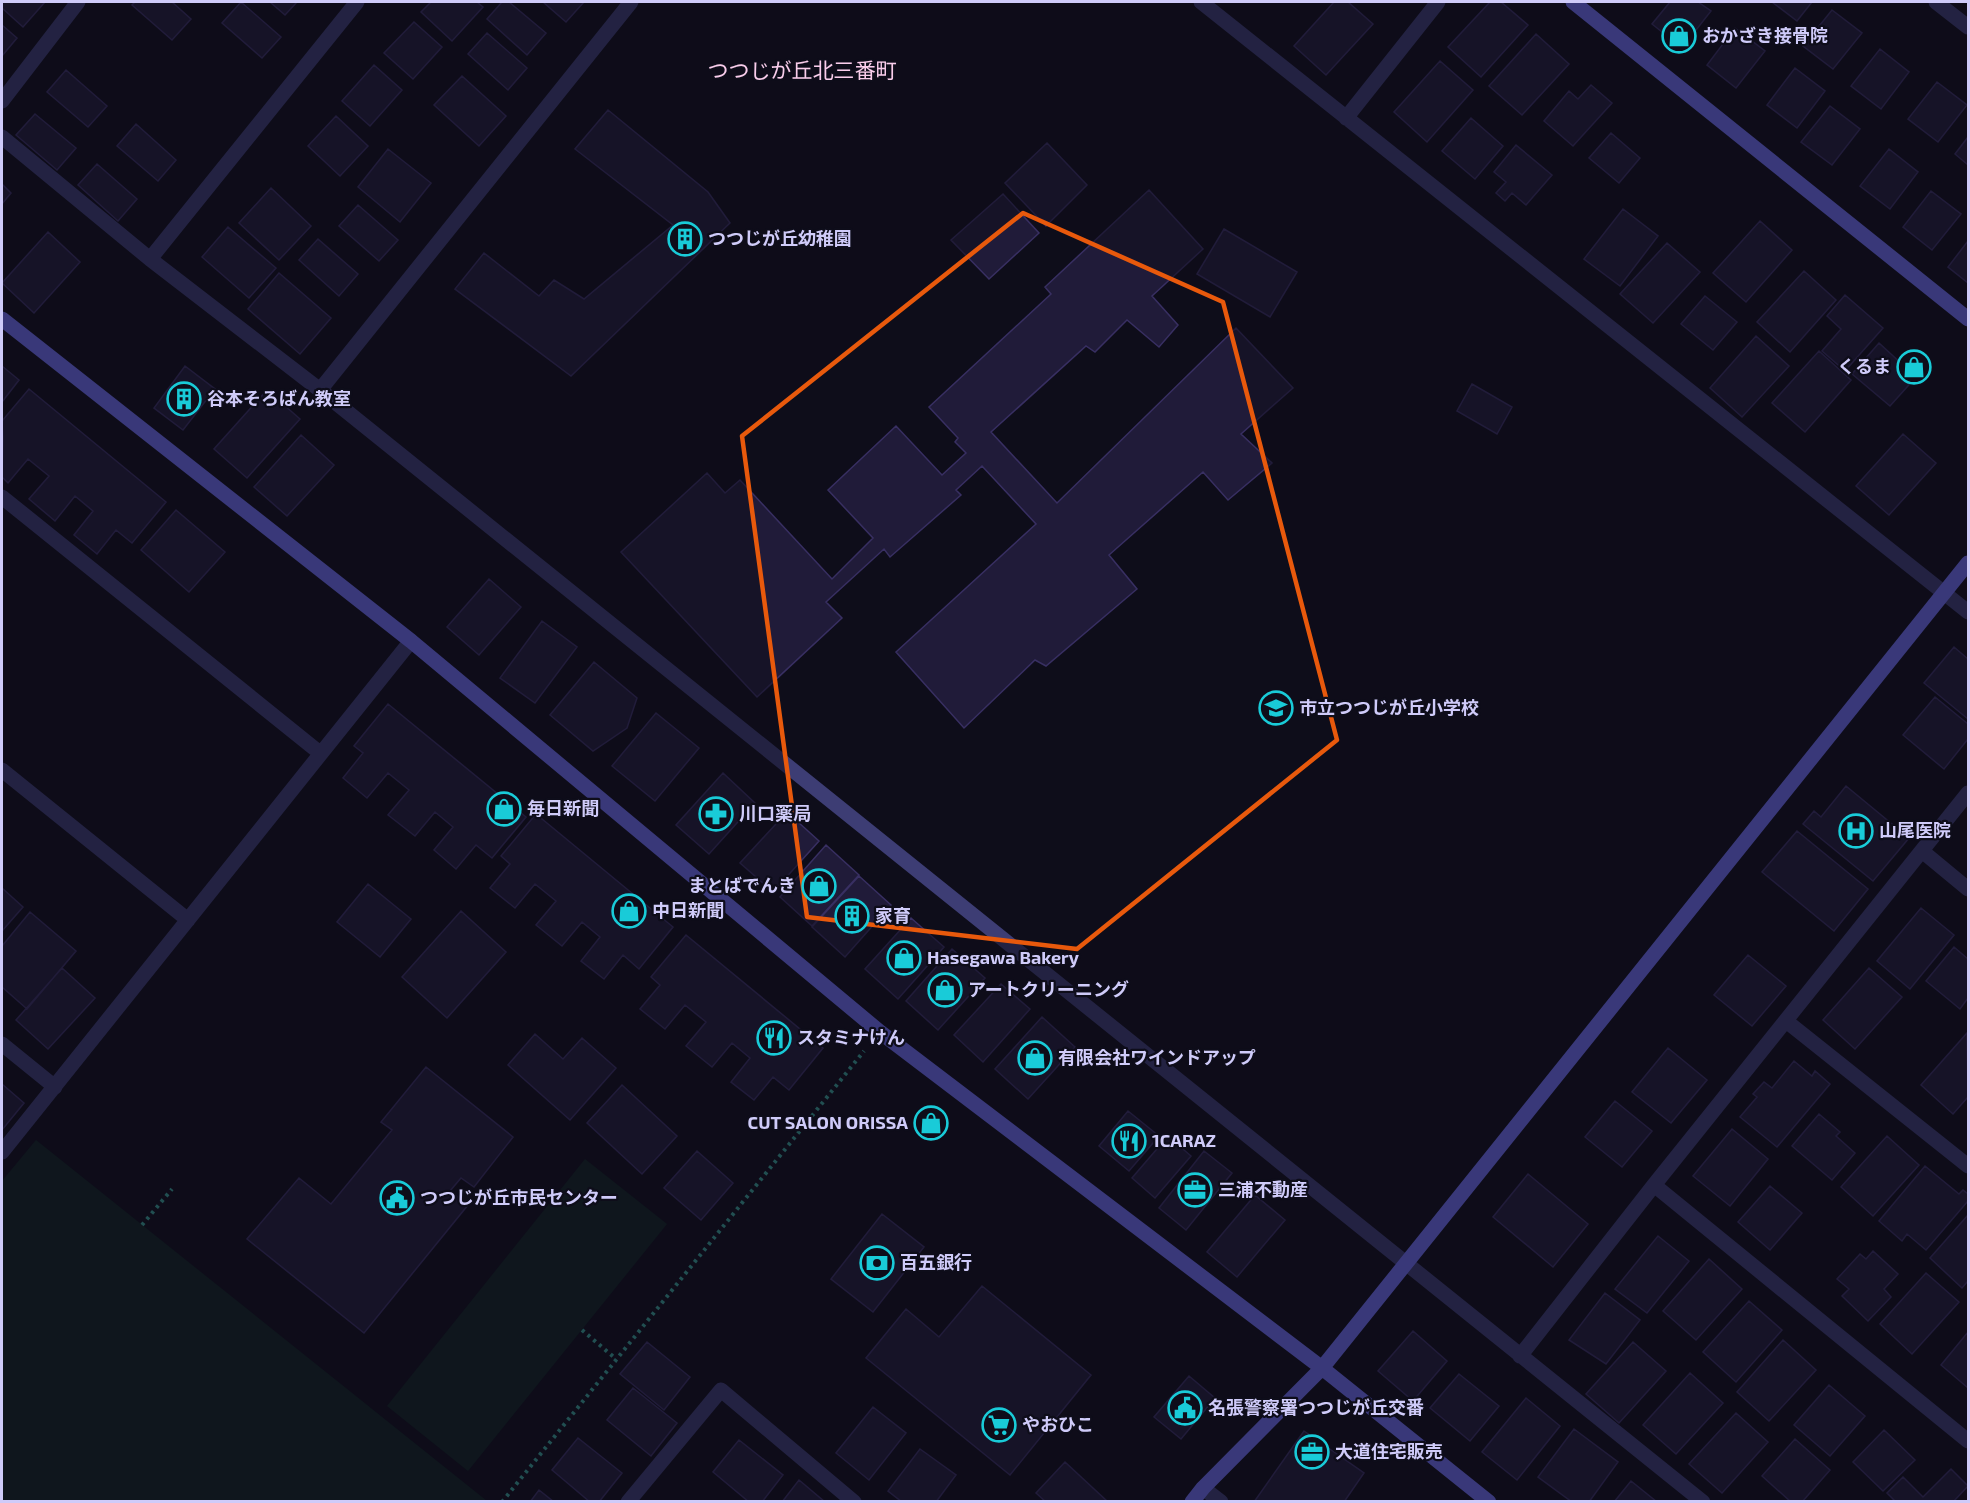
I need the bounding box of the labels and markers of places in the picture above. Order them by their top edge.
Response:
shop icon: おかざき接骨院 [1661,18,1697,54]
place label: おかざき接骨院 [1702,24,1828,46]
building icon: つつじが丘幼稚園 [667,221,703,257]
place label: つつじが丘幼稚園 [708,227,852,249]
shop icon: くるま [1896,349,1932,385]
place label: くるま [1837,355,1891,377]
building icon: 谷本そろばん教室 [166,381,202,417]
place label: 谷本そろばん教室 [207,387,351,409]
school or university icon: 市立つつじが丘小学校 [1258,690,1294,726]
place label: 市立つつじが丘小学校 [1299,696,1479,718]
shop icon: 毎日新聞 [486,791,522,827]
pharmacy icon: 川口薬局 [698,796,734,832]
place label: 毎日新聞 [527,797,599,819]
place label: 川口薬局 [739,802,811,824]
hospital icon: 山尾医院 [1838,813,1874,849]
place label: 山尾医院 [1879,819,1951,841]
shop icon: まとばでんき [801,868,837,904]
place label: まとばでんき [688,874,796,896]
shop icon: 中日新聞 [611,893,647,929]
building icon: 家育 [834,898,870,934]
place label: 中日新聞 [652,899,724,921]
place label: 家育 [875,904,911,926]
shop icon: Hasegawa Bakery [886,940,922,976]
place label: Hasegawa Bakery [927,946,1080,968]
shop icon: アートクリーニング [927,972,963,1008]
place label: アートクリーニング [968,978,1129,1000]
restaurant icon: スタミナけん [756,1020,792,1056]
place label: スタミナけん [797,1026,905,1048]
shop icon: 有限会社ワインドアップ [1017,1040,1053,1076]
place label: 有限会社ワインドアップ [1058,1046,1256,1068]
shop icon: CUT SALON ORISSA [913,1105,949,1141]
place label: CUT SALON ORISSA [748,1111,908,1133]
restaurant icon: 1CARAZ [1111,1123,1147,1159]
place label: 1CARAZ [1152,1129,1216,1151]
office icon: 三浦不動産 [1177,1172,1213,1208]
place label: 三浦不動産 [1218,1178,1308,1200]
public building icon: つつじが丘市民センター [379,1180,415,1216]
place label: つつじが丘市民センター [420,1186,618,1208]
bank icon: 百五銀行 [859,1245,895,1281]
place label: 百五銀行 [900,1251,972,1273]
public building icon: 名張警察署つつじが丘交番 [1167,1390,1203,1426]
place label: 名張警察署つつじが丘交番 [1208,1396,1424,1418]
supermarket icon: やおひこ [981,1407,1017,1443]
place label: やおひこ [1022,1413,1094,1435]
office icon: 大道住宅販売 [1294,1434,1330,1470]
place label: 大道住宅販売 [1335,1440,1443,1462]

